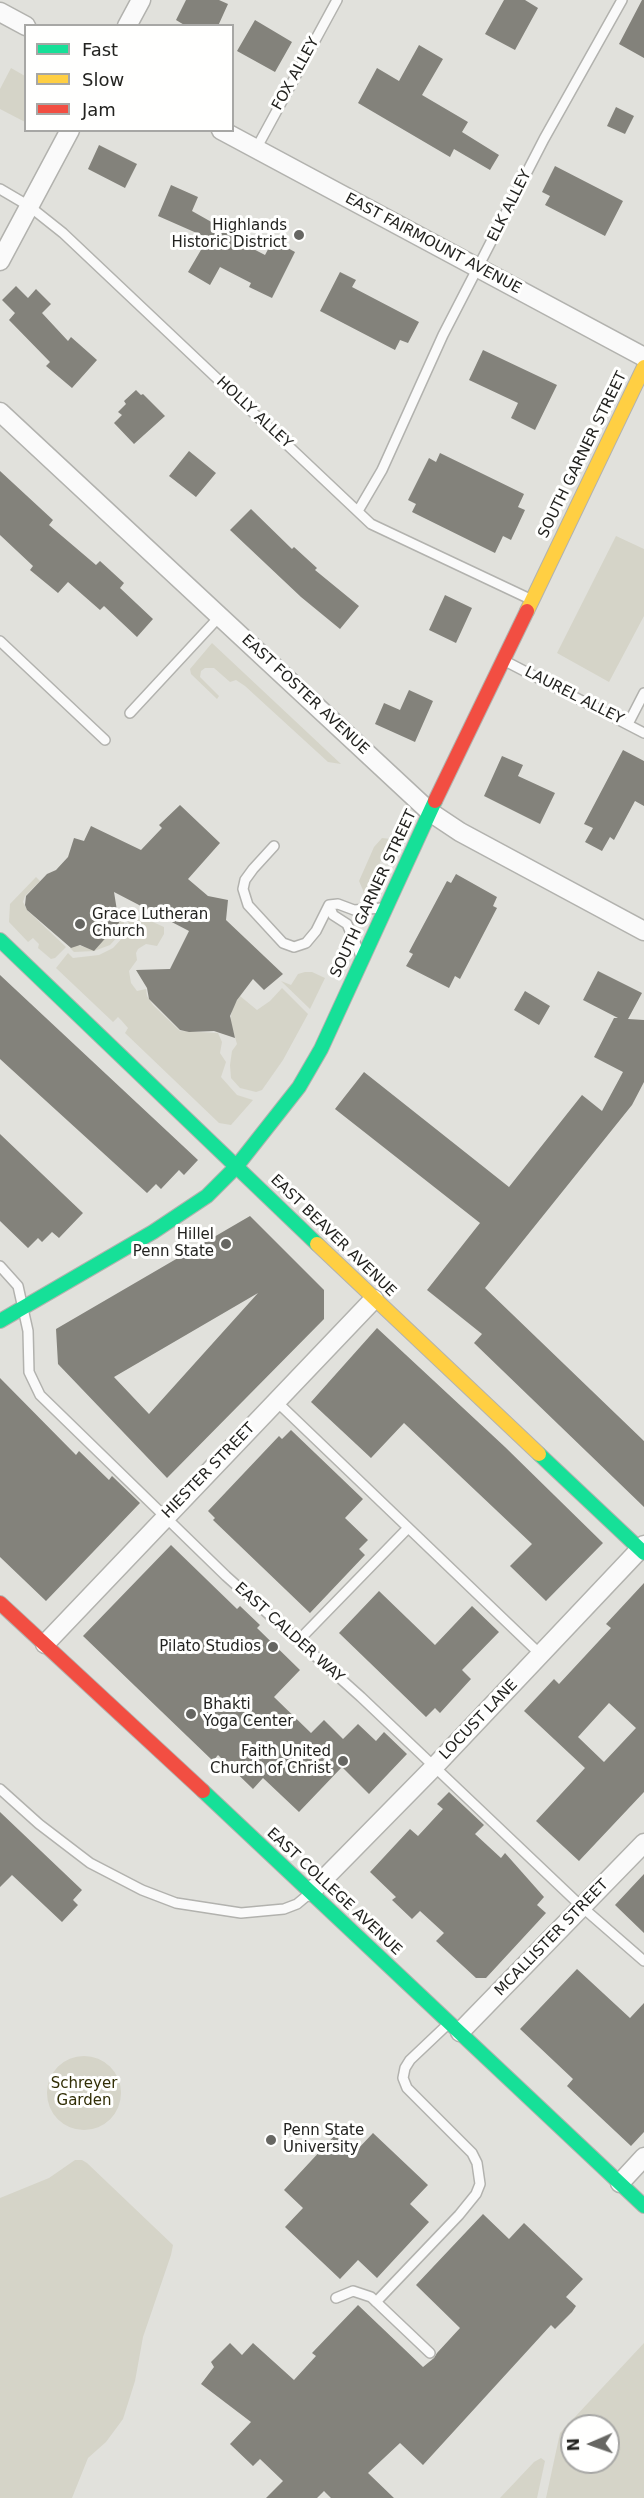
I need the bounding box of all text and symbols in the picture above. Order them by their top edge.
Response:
legend [24,24,234,132]
street label: FOX ALLEY [269,35,323,113]
text: Fast [82,39,118,60]
text: Slow [82,69,124,90]
text: Jam [82,99,116,120]
street label: ELK ALLEY [484,167,536,245]
street label: EAST FAIRMOUNT AVENUE [342,190,524,298]
place label: Highlands Historic District [171,217,287,252]
marker: Highlands Historic District [292,228,306,242]
street label: SOUTH GARNER STREET [535,369,631,541]
street label: HOLLY ALLEY [212,373,296,453]
street label: EAST FOSTER AVENUE [238,631,372,759]
street label: LAUREL ALLEY [522,663,626,729]
street label: SOUTH GARNER STREET [327,807,421,981]
place label: Grace Lutheran Church [92,906,208,941]
marker: Grace Lutheran Church [73,917,87,931]
street label: EAST BEAVER AVENUE [266,1171,400,1301]
place label: Hillel Penn State [133,1226,214,1261]
marker: Hillel Penn State [219,1237,233,1251]
street label: HIESTER STREET [159,1420,259,1522]
street label: EAST CALDER WAY [231,1579,347,1687]
place label: Pilato Studios [159,1638,261,1656]
marker: Pilato Studios [266,1640,280,1654]
street label: LOCUST LANE [436,1676,522,1764]
place label: Bhakti Yoga Center [203,1696,293,1731]
marker: Bhakti Yoga Center [184,1707,198,1721]
place label: Faith United Church of Christ [210,1743,331,1778]
marker: Faith United Church of Christ [336,1754,350,1768]
street label: EAST COLLEGE AVENUE [263,1825,405,1959]
street label: MCALLISTER STREET [492,1876,612,2000]
park label: Schreyer Garden [51,2075,117,2110]
place label: Penn State University [283,2122,364,2157]
marker: Penn State University [264,2133,278,2147]
north arrow [560,2414,620,2474]
text: N [564,2438,583,2452]

